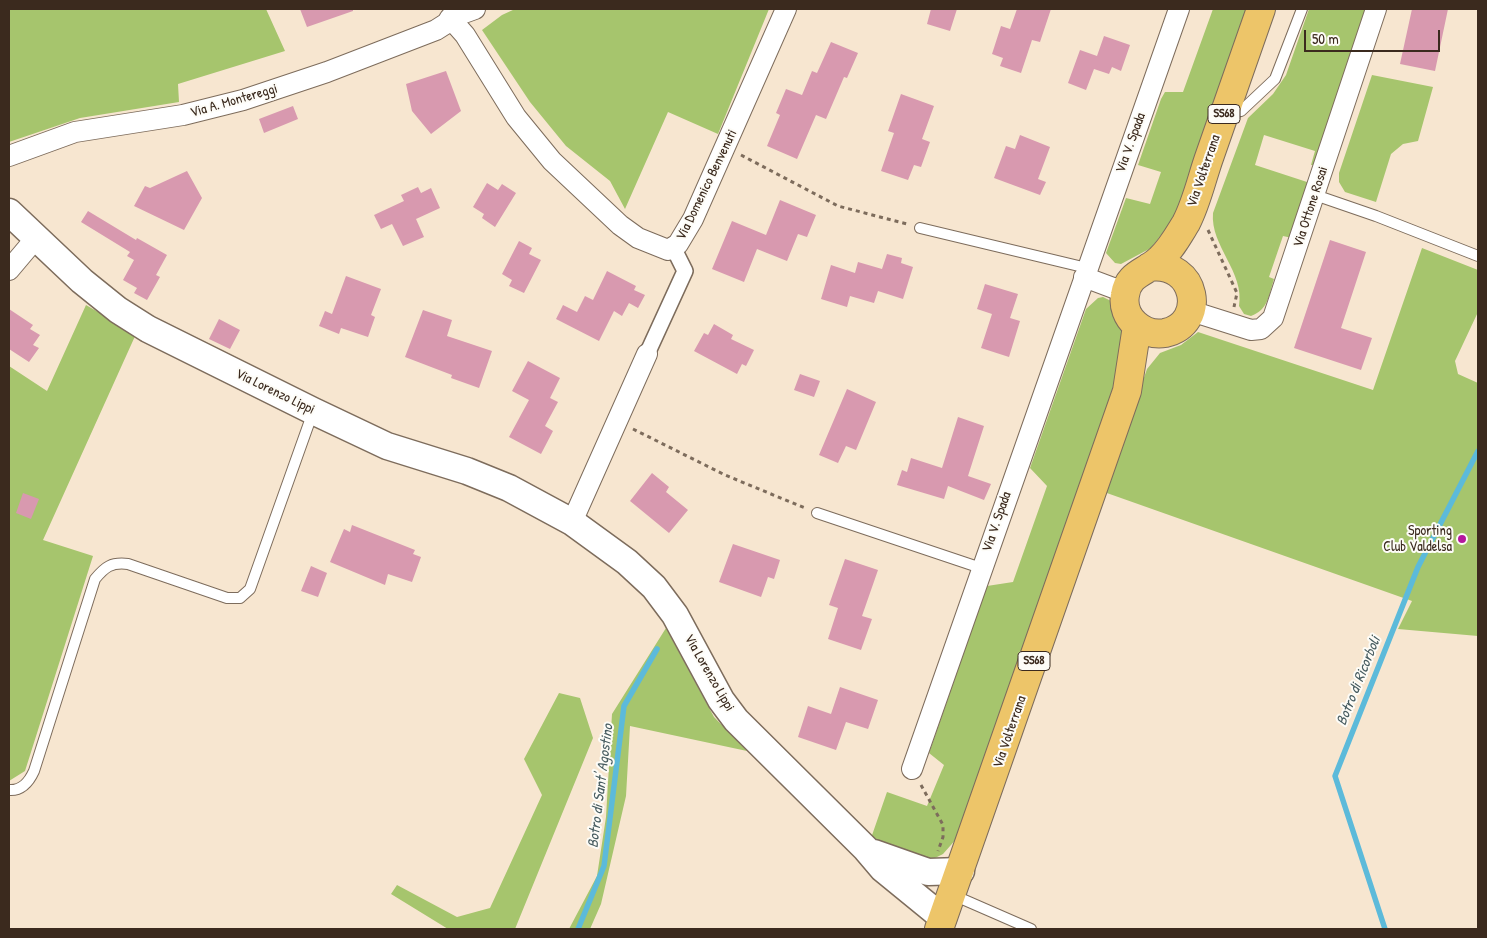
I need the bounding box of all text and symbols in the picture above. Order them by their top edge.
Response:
scale bar [1307,20,1443,52]
text: 50 m [1312,28,1339,49]
street label: Via A. Montereggi [188,81,280,121]
road number: SS68 [1208,105,1240,124]
street label: Via V. Spada [1112,111,1150,175]
street label: Via Domenico Benvenuti [673,127,741,243]
street label: Via Volterrana [1184,133,1224,209]
street label: Via Ottone Rosai [1290,165,1332,249]
street label: Via Lorenzo Lippi [233,366,317,418]
street label: Via V. Spada [979,490,1015,554]
place label: Sporting Club Valdelsa [1383,523,1452,556]
marker: Sporting Club Valdelsa [1456,533,1468,545]
street label: Via Lorenzo Lippi [680,631,738,715]
water label: Botro di Ricorboli [1333,634,1385,728]
road number: SS68 [1018,651,1050,670]
street label: Via Volterrana [990,694,1030,770]
water label: Botro di Sant' Agostino [584,723,618,849]

